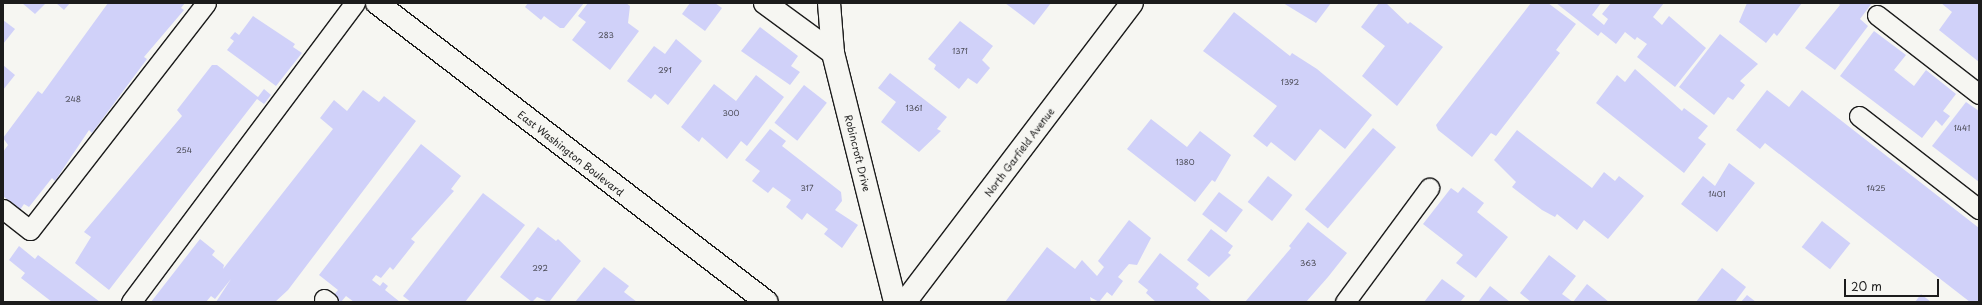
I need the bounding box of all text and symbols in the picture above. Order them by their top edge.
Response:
house number: 283 [598,31,614,41]
house number: 1371 [952,47,968,57]
house number: 291 [658,66,672,76]
house number: 1392 [1281,78,1299,88]
house number: 248 [65,95,81,105]
house number: 1361 [906,104,922,114]
street label: North Garfield Avenue [982,105,1056,199]
street label: East Washington Boulevard [516,108,626,198]
house number: 300 [722,109,740,119]
street label: Robincroft Drive [843,113,873,193]
house number: 1441 [1954,124,1970,134]
house number: 254 [176,146,192,156]
house number: 1380 [1175,158,1195,168]
house number: 317 [801,184,813,194]
house number: 1425 [1866,184,1886,194]
house number: 1401 [1708,190,1726,200]
house number: 363 [1300,259,1316,269]
house number: 292 [532,264,548,274]
scale bar [1846,271,1941,297]
text: 20 m [1851,277,1882,295]

